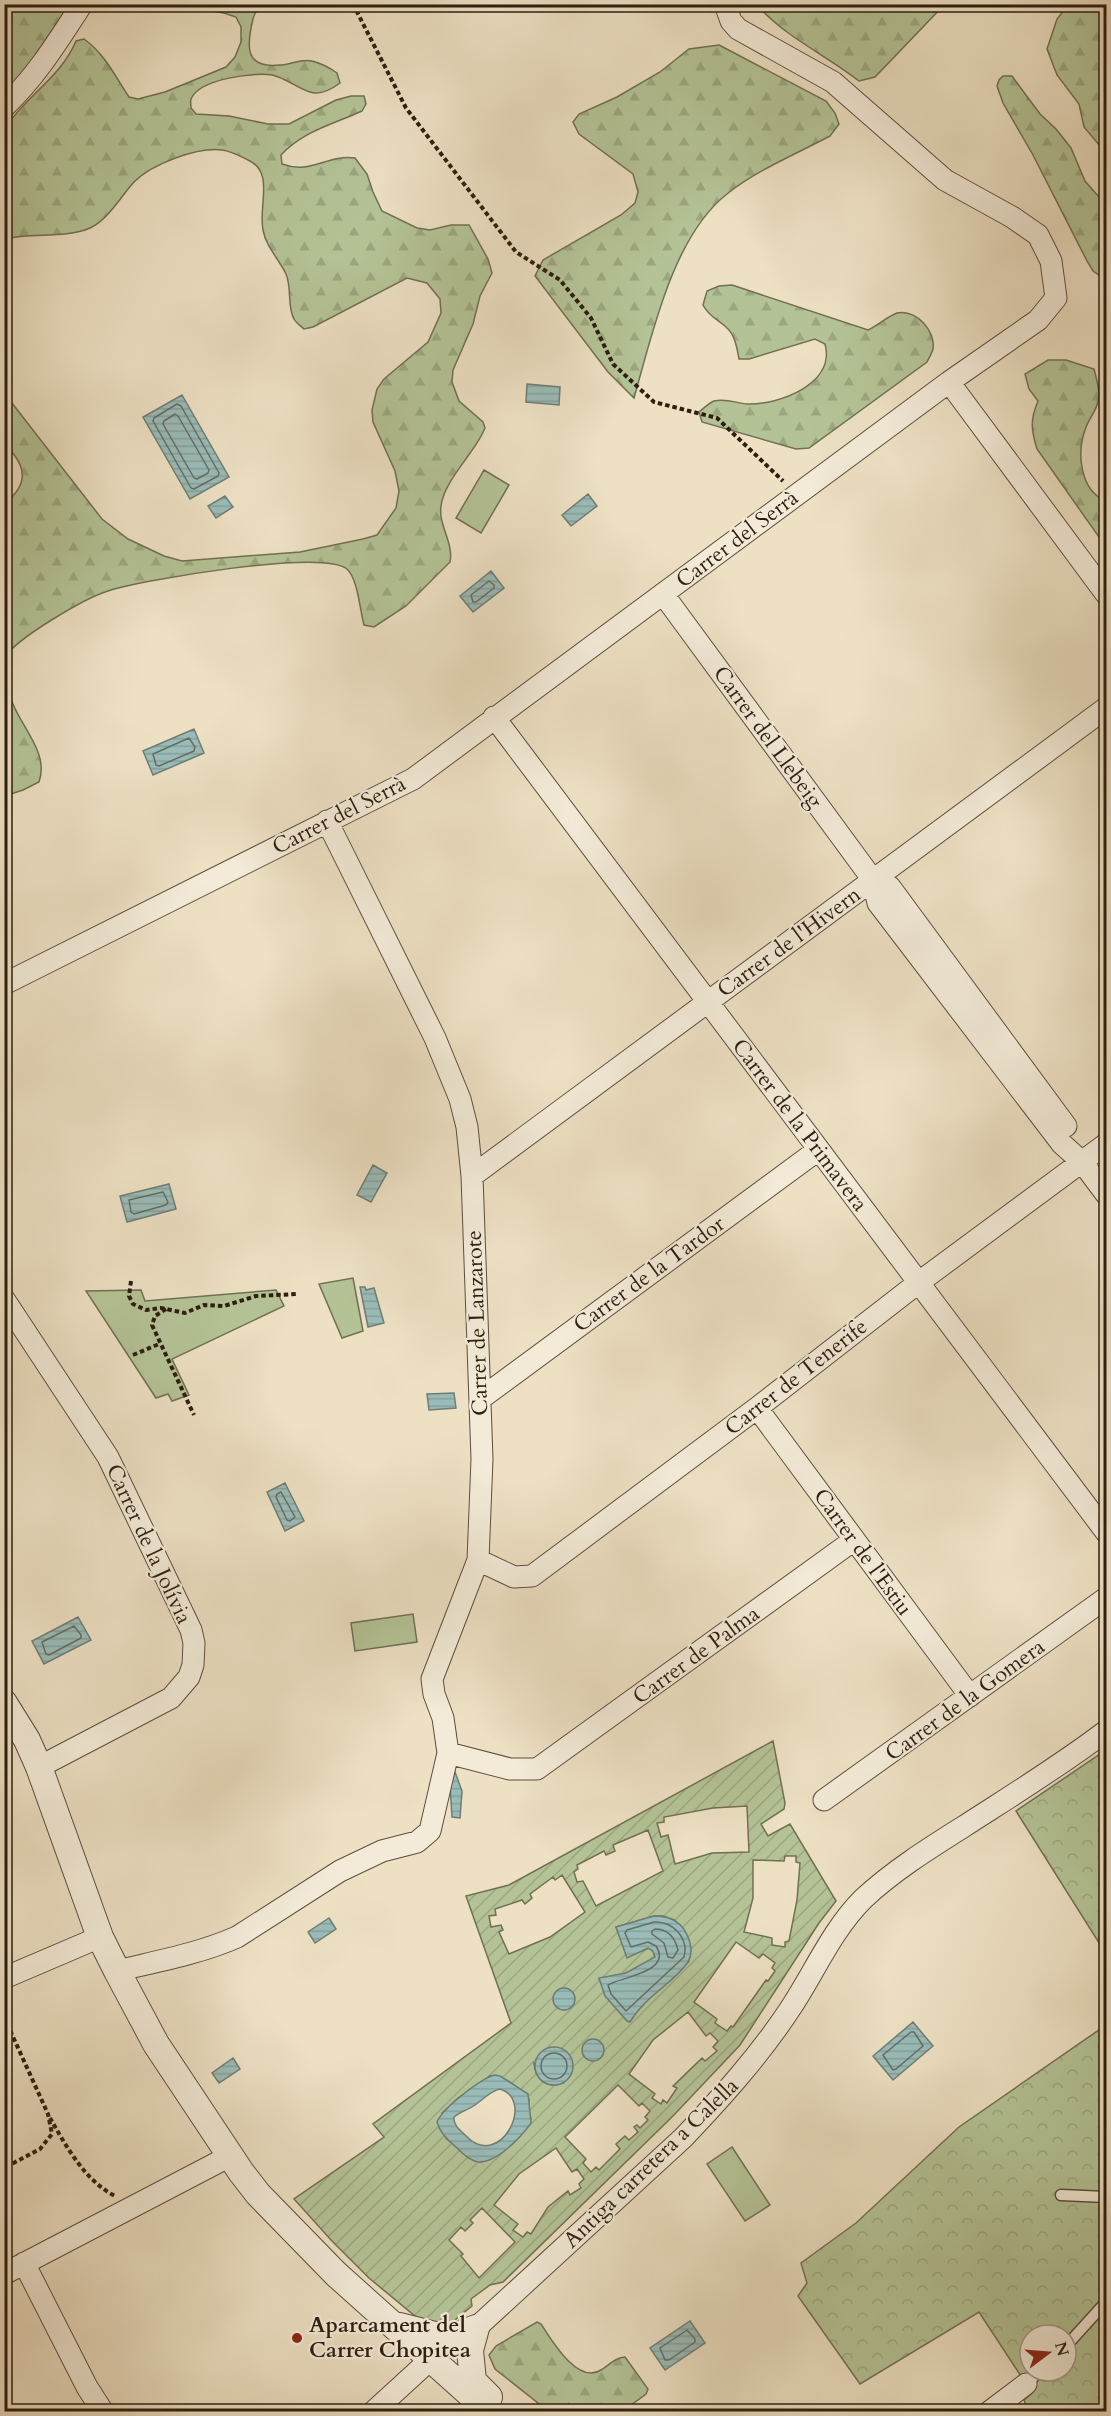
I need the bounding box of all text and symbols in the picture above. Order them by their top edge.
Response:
street label: Carrer del Serrà [670,483,805,595]
street label: Carrer del Llebeig [706,660,830,815]
street label: Carrer del Serrà [267,768,411,862]
street label: Carrer de l'Hivern [711,879,867,1004]
street label: Carrer de la Primavera [725,1033,875,1218]
street label: Carrer de la Tardor [567,1208,731,1339]
street label: Carrer de Lanzarote [459,1230,495,1416]
street label: Carrer de Tenerife [718,1312,874,1442]
street label: Carrer de la Jolívia [99,1459,199,1629]
street label: Carrer de l'Estiu [807,1482,919,1622]
street label: Carrer de Palma [626,1598,766,1711]
street label: Carrer de la Gomera [879,1632,1051,1768]
street label: Antiga carretera a Calella [557,2071,746,2255]
place label: Aparcament del Carrer Chopitea [309,2310,471,2365]
north arrow [1018,2323,1078,2383]
marker: Aparcament del Carrer Chopitea [290,2331,304,2345]
text: N [1049,2339,1074,2359]

